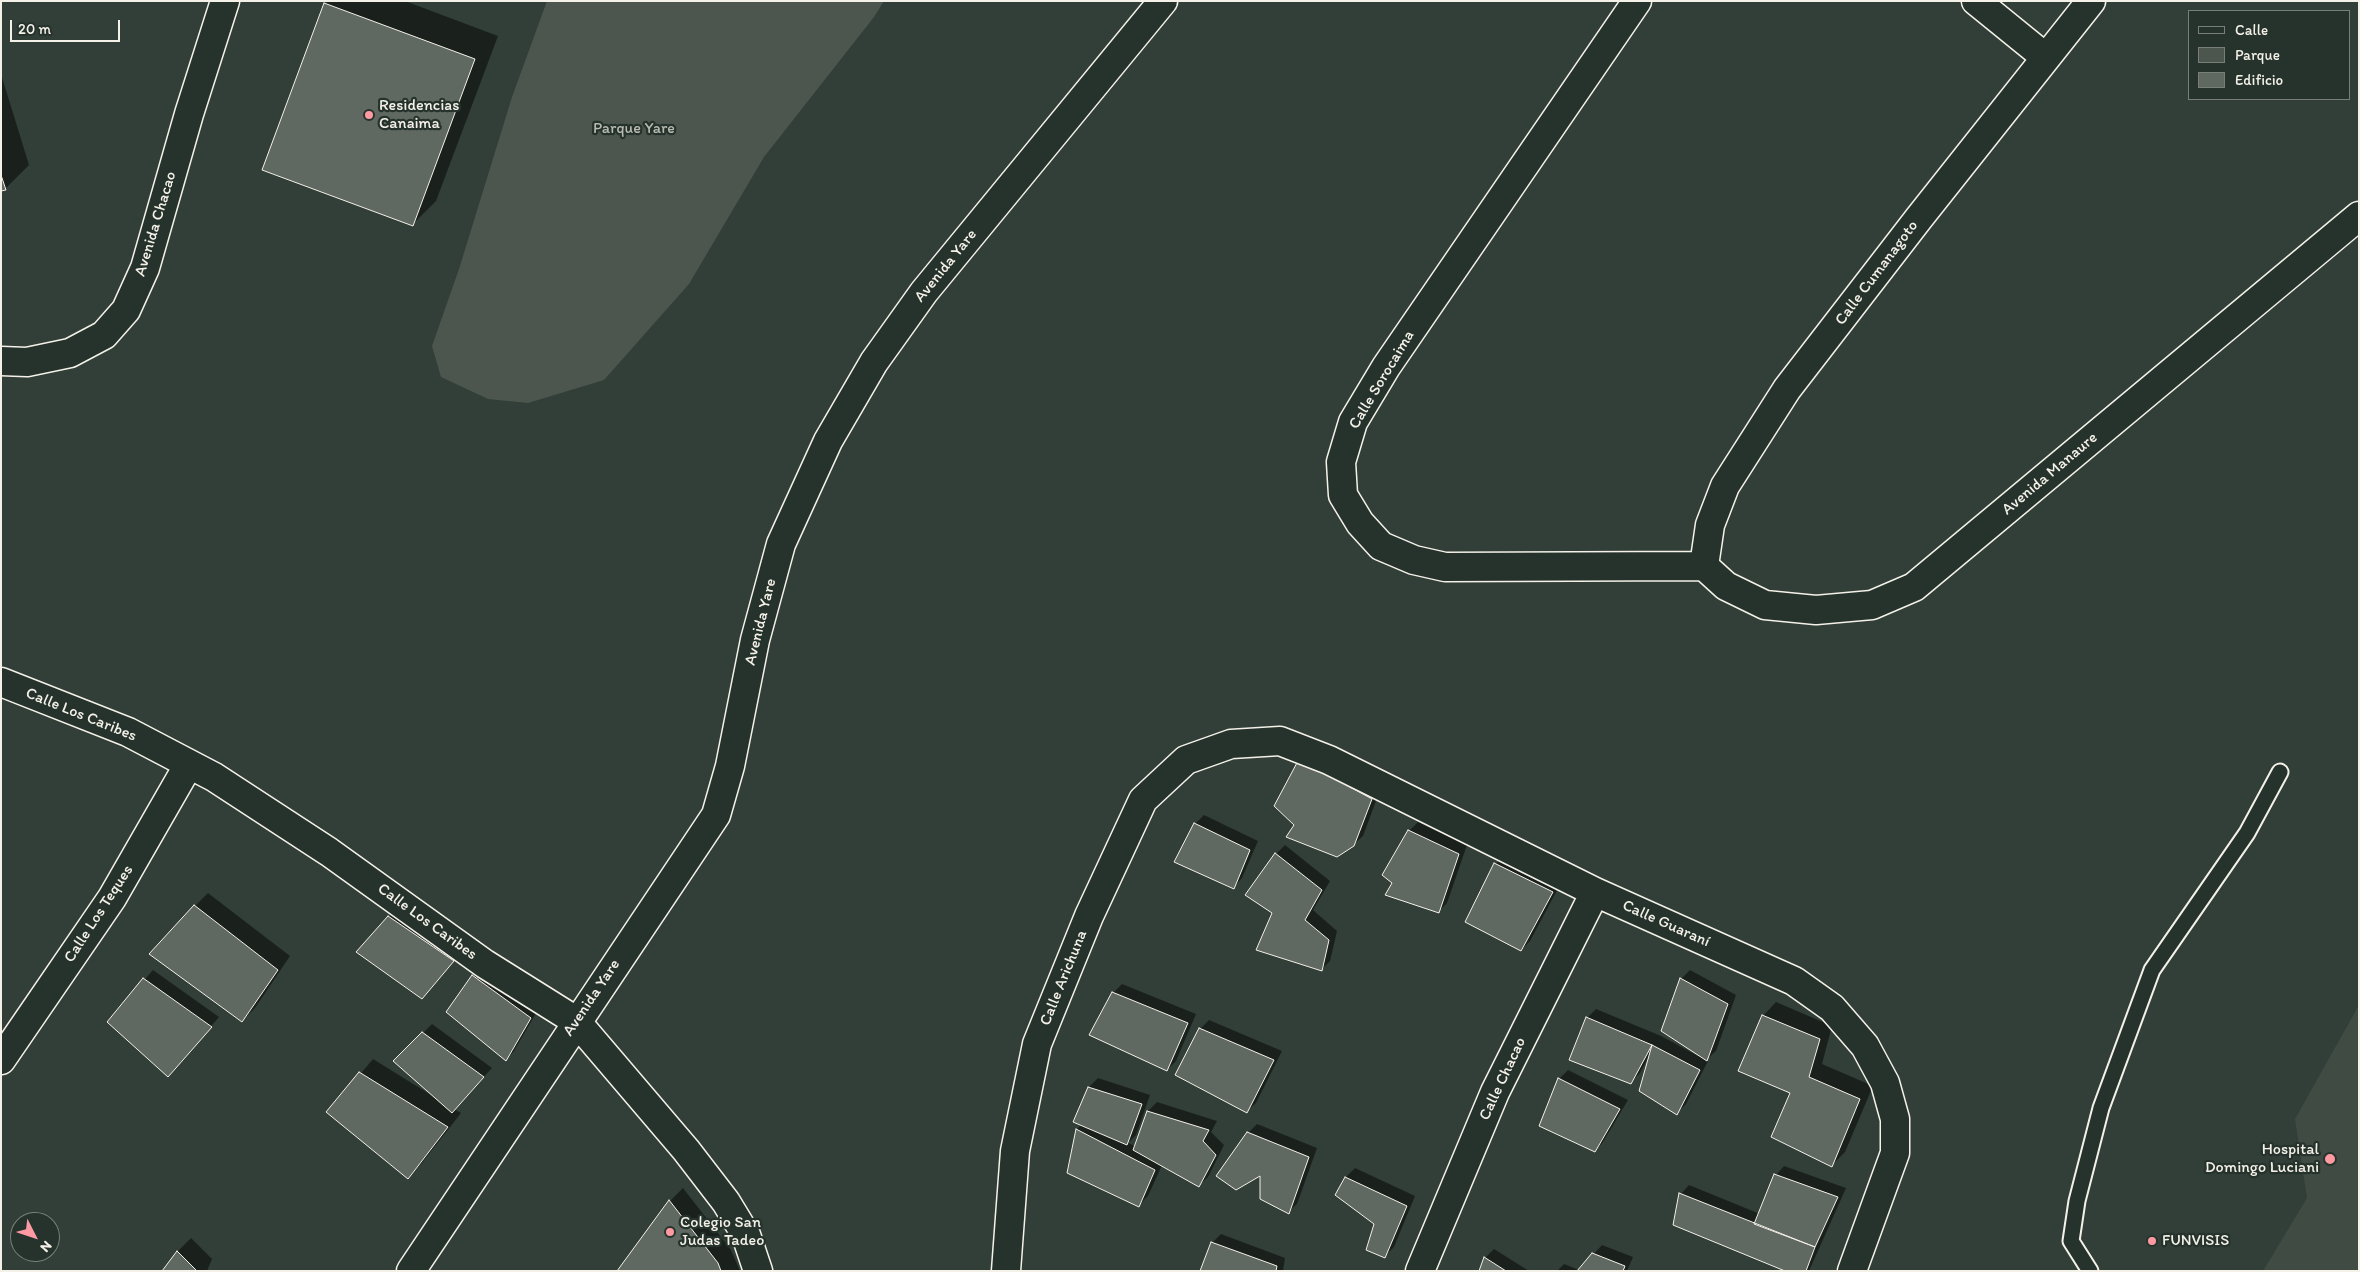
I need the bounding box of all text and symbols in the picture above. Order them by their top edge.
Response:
scale bar [12,10,122,42]
legend [2188,10,2350,100]
text: 20 m [18,20,51,38]
text: Calle [2235,21,2268,39]
text: Parque [2235,46,2280,64]
text: Edificio [2235,71,2283,89]
place label: Residencias Canaima [379,96,459,134]
marker: Residencias Canaima [363,109,375,121]
park label: Parque Yare [593,119,675,139]
street label: Avenida Chacao [131,169,181,279]
street label: Calle Cumanagoto [1831,217,1923,329]
street label: Avenida Yare [911,226,981,306]
street label: Calle Sorocaima [1345,327,1419,433]
street label: Avenida Manaure [1998,429,2102,519]
street label: Avenida Yare [741,577,781,667]
street label: Calle Los Caribes [23,684,139,746]
street label: Calle Los Teques [60,862,138,966]
street label: Calle Los Caribes [374,880,480,964]
street label: Calle Guaraní [1619,896,1713,952]
street label: Calle Arichuna [1036,927,1092,1029]
street label: Avenida Yare [559,956,625,1040]
street label: Calle Chacao [1475,1034,1531,1124]
place label: Hospital Domingo Luciani [2205,1140,2319,1178]
marker: Hospital Domingo Luciani [2323,1152,2337,1166]
north arrow [10,1212,60,1262]
place label: Colegio San Judas Tadeo [680,1213,764,1251]
marker: Colegio San Judas Tadeo [664,1226,676,1238]
place label: FUNVISIS [2162,1231,2229,1251]
marker: FUNVISIS [2146,1235,2158,1247]
text: N [36,1237,55,1256]

